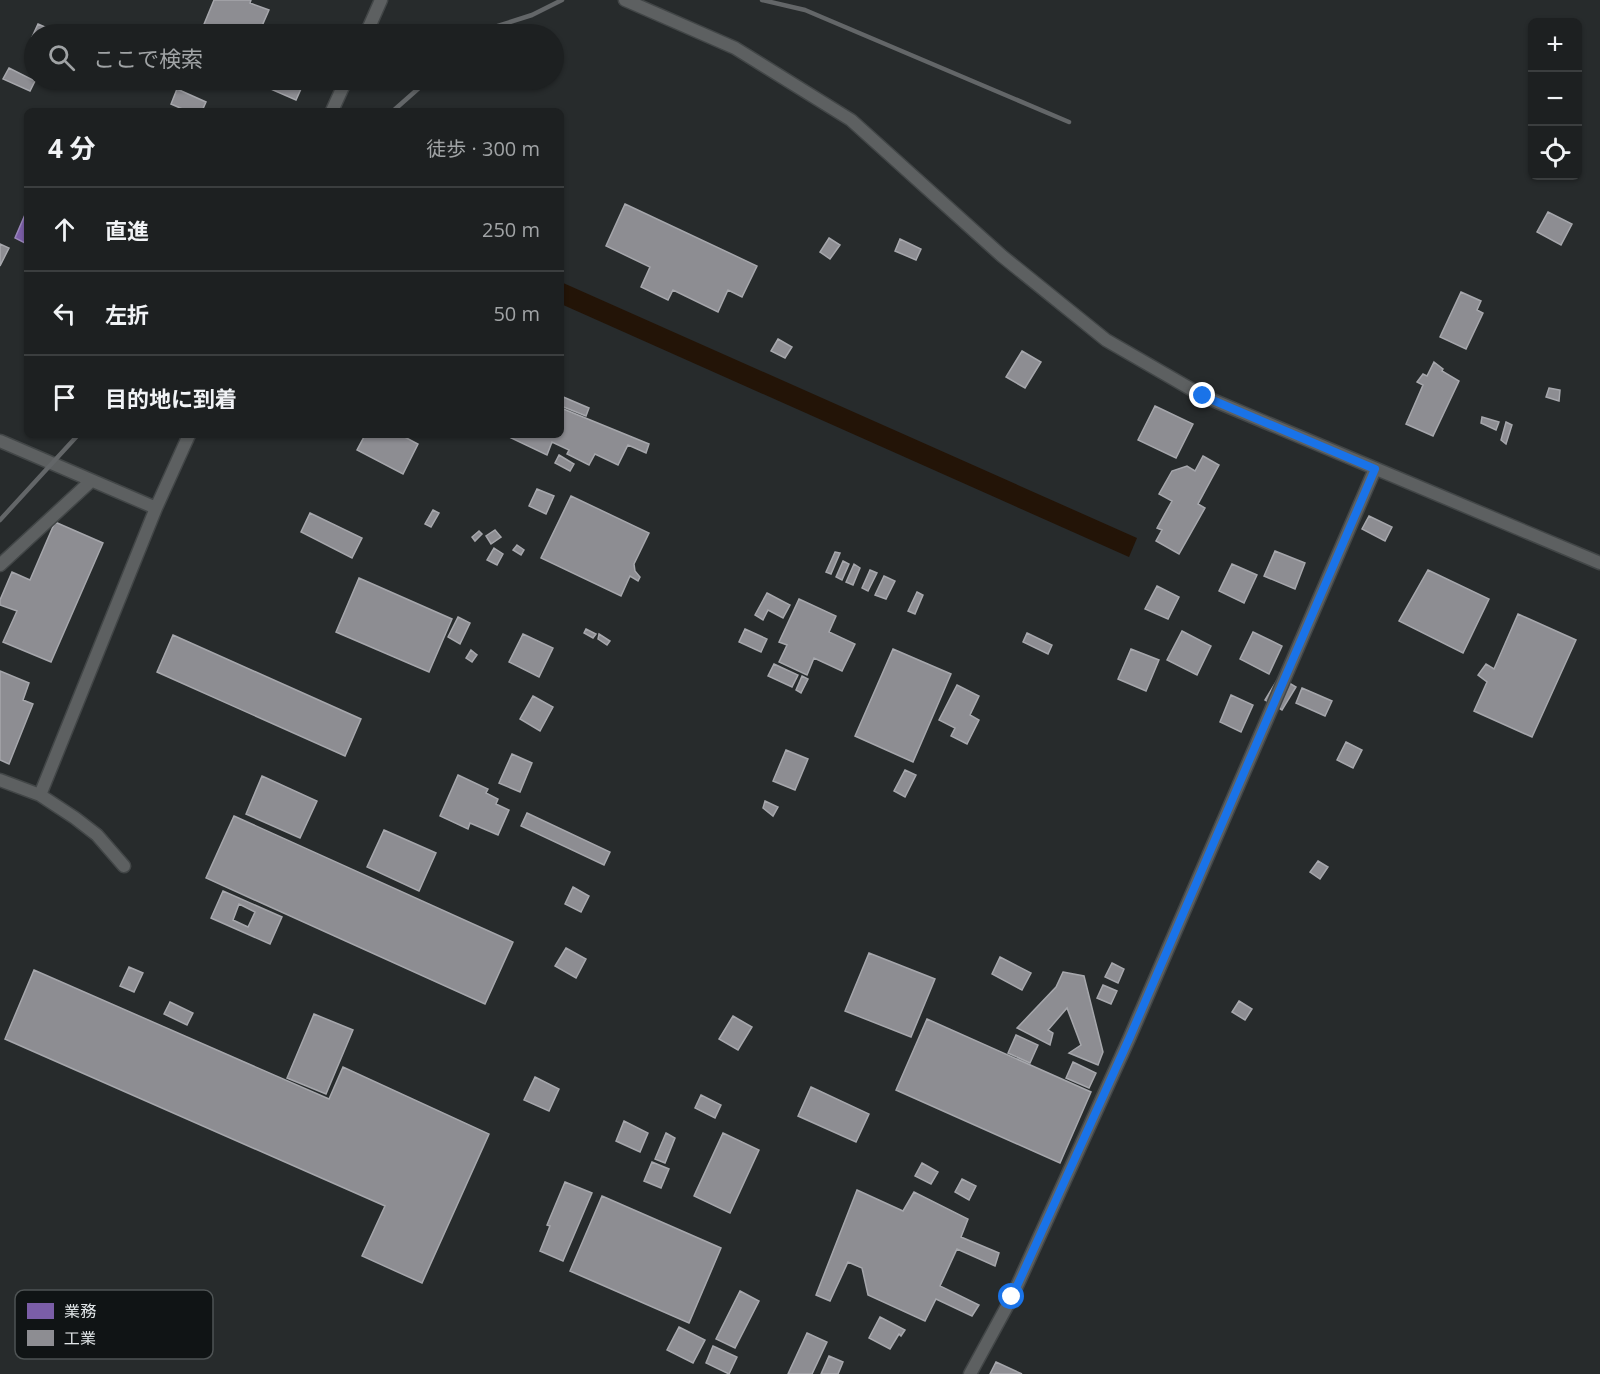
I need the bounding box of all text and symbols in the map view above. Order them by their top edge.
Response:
map controls [1528,18,1582,180]
button: + [1528,18,1582,72]
search box [24,24,564,90]
icon: search [45,41,78,74]
text: ここで検索 [93,43,203,73]
button: − [1528,72,1582,126]
button: locate [1528,126,1582,180]
text: 4 分 [48,130,96,166]
text: 徒歩 · 300 m [426,135,540,162]
icon: ahead [48,213,81,246]
text: 直進 [105,215,149,245]
text: 250 m [482,216,540,243]
icon: left [48,297,81,330]
text: 左折 [105,299,149,329]
text: 50 m [493,300,540,327]
icon: arrive [48,381,81,414]
route end [1189,382,1215,408]
text: 目的地に到着 [105,383,237,413]
route start [998,1283,1024,1309]
legend [15,1290,213,1359]
text: 業務 [64,1300,96,1322]
text: 工業 [64,1327,96,1349]

